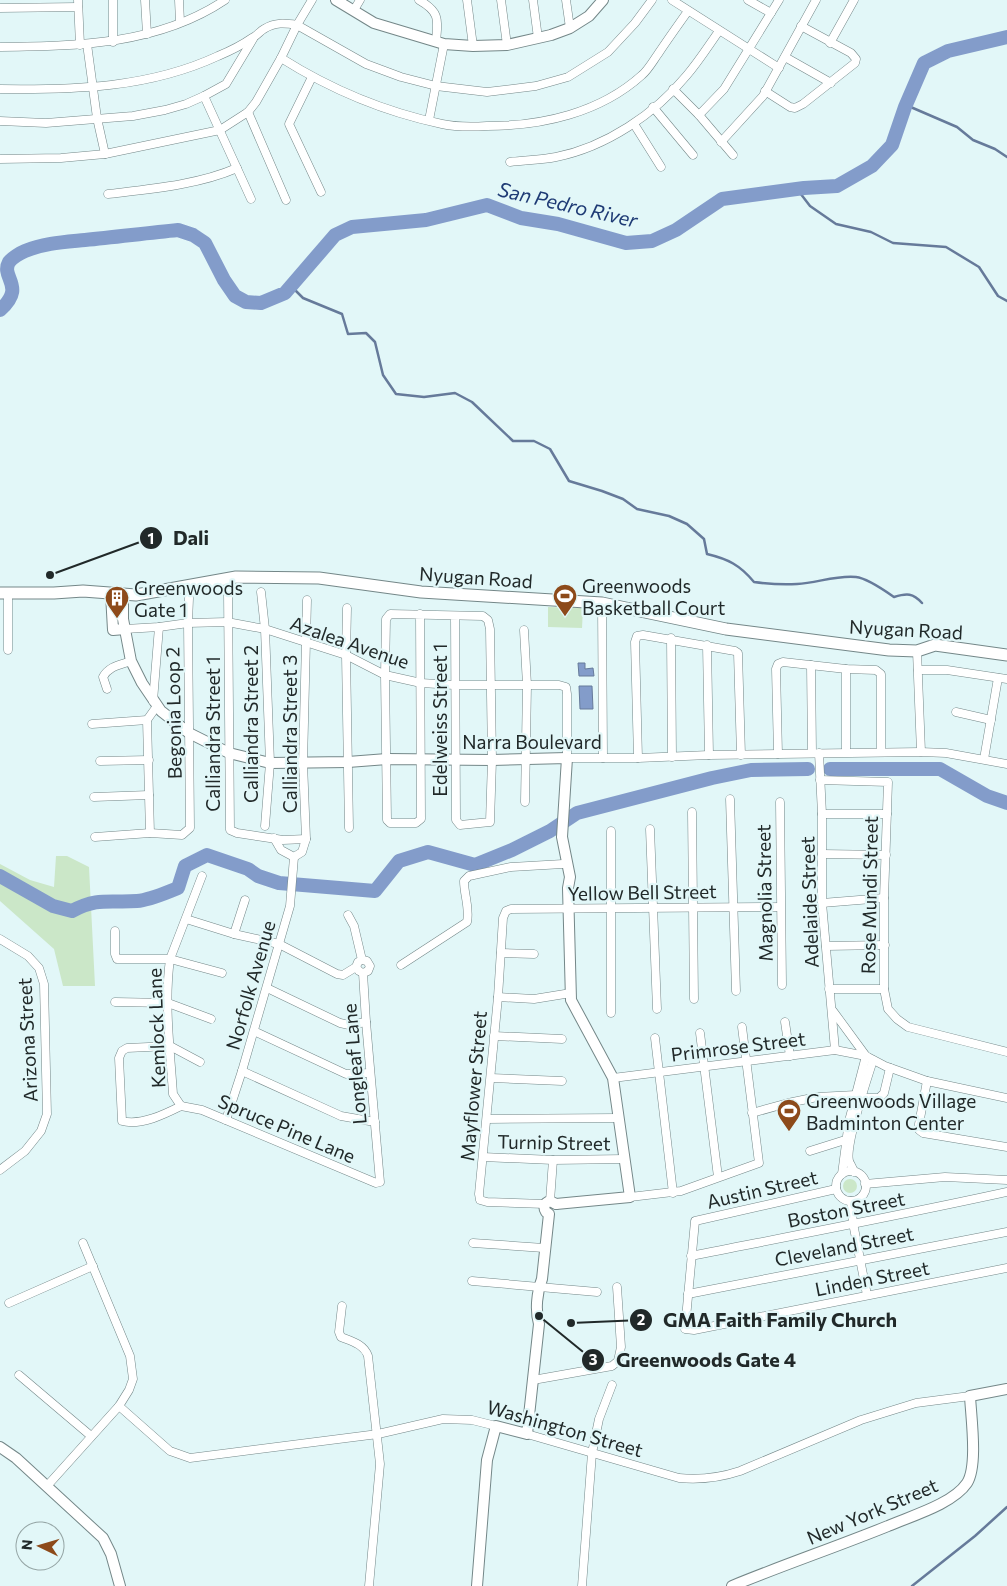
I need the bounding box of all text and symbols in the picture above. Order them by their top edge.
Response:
water label: San Pedro River [496,176,641,232]
callout: Dali [138,521,219,556]
text: Dali [173,525,209,549]
text: 1 [148,529,154,547]
street label: Nyugan Road [418,562,534,592]
place label: Greenwoods Basketball Court [582,574,725,619]
place label: Greenwoods Gate 1 [134,576,243,621]
sports icon: Greenwoods Basketball Court [552,583,578,617]
building icon: Greenwoods Gate 1 [104,585,130,619]
street label: Azalea Avenue [288,611,412,673]
street label: Nyugan Road [849,615,963,643]
street label: Edelweiss Street 1 [428,643,451,797]
street label: Calliandra Street 2 [239,645,262,803]
street label: Begonia Loop 2 [160,647,186,779]
street label: Calliandra Street 3 [278,655,301,813]
street label: Calliandra Street 1 [201,656,224,812]
street label: Narra Boulevard [462,730,602,753]
street label: Rose Mundi Street [856,815,882,974]
street label: Magnolia Street [751,824,777,962]
street label: Adelaide Street [795,836,823,968]
street label: Yellow Bell Street [567,879,717,905]
street label: Norfolk Avenue [221,918,279,1052]
street label: Kemlock Lane [142,968,170,1088]
street label: Arizona Street [12,977,42,1103]
street label: Longleaf Lane [337,1003,371,1125]
street label: Mayflower Street [455,1010,491,1162]
street label: Primrose Street [669,1026,807,1066]
street label: Spruce Pine Lane [215,1089,359,1167]
place label: Greenwoods Village Badminton Center [806,1089,976,1134]
sports icon: Greenwoods Village Badminton Center [776,1098,802,1132]
street label: Turnip Street [497,1130,611,1154]
street label: Austin Street [704,1165,820,1213]
street label: Boston Street [785,1186,907,1232]
street label: Cleveland Street [773,1221,916,1271]
street label: Linden Street [813,1256,931,1300]
callout: GMA Faith Family Church [628,1302,907,1337]
text: GMA Faith Family Church [663,1307,897,1331]
text: 2 [637,1310,645,1328]
callout: Greenwoods Gate 4 [581,1342,806,1377]
text: Greenwoods Gate 4 [616,1347,796,1371]
text: 3 [589,1350,598,1368]
street label: Washington Street [484,1395,646,1461]
street label: New York Street [803,1473,941,1549]
north arrow [15,1521,65,1571]
text: N [18,1539,35,1551]

